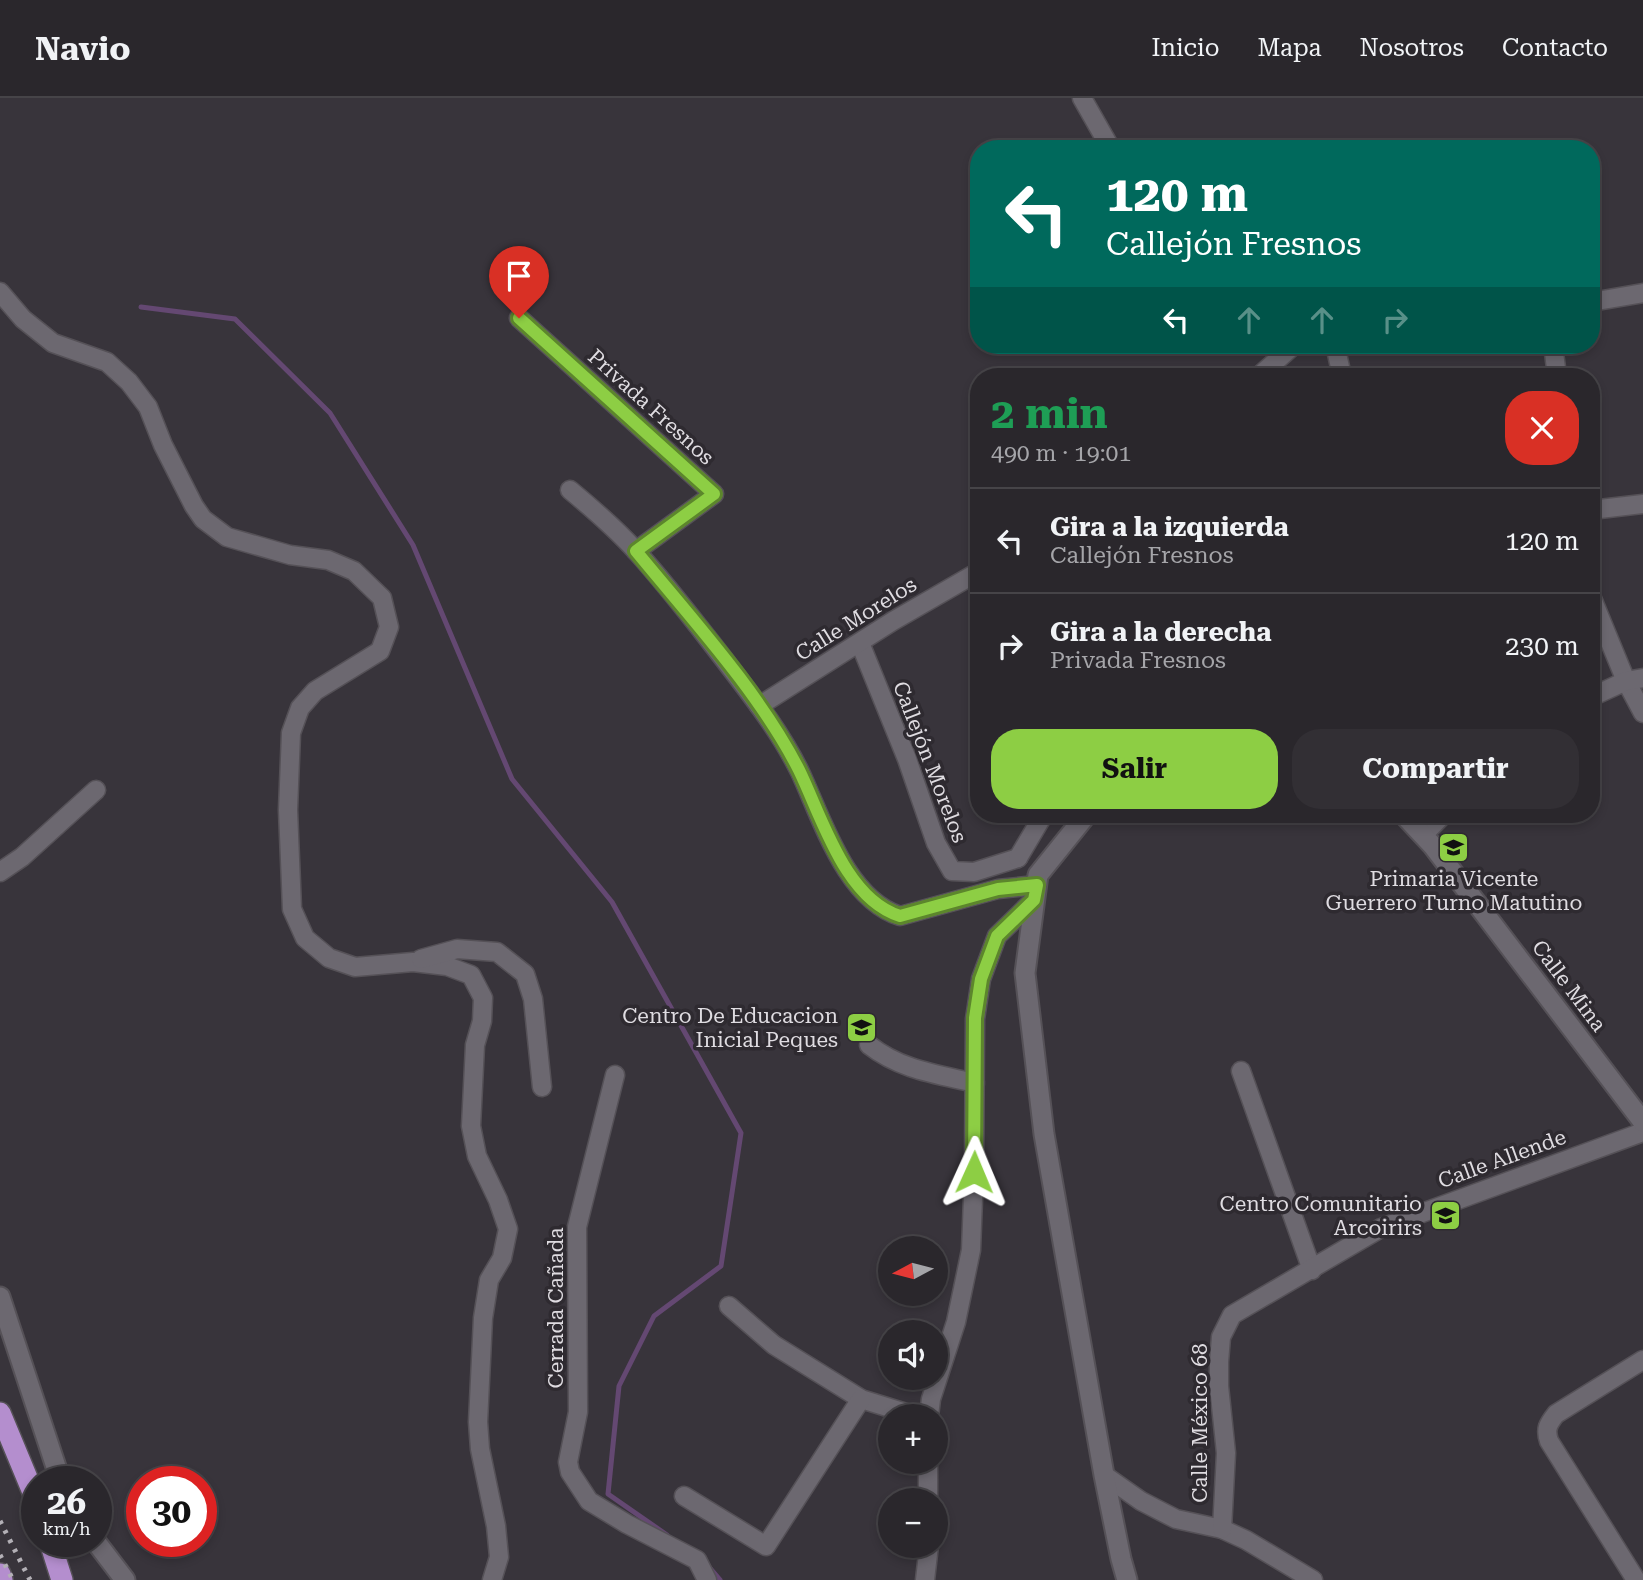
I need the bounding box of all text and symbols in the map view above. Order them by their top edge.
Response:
text: Navio [35,29,130,68]
text: Inicio [1151,34,1219,62]
text: Mapa [1257,34,1322,62]
text: Nosotros [1360,34,1464,62]
text: Contacto [1502,34,1608,62]
text: 120 m [1106,166,1248,223]
icon: left [991,168,1082,259]
text: Callejón Fresnos [1106,225,1362,263]
pin [489,246,549,318]
icon: arrive [500,257,538,295]
icon: left [1157,301,1195,339]
icon: ahead [1230,301,1268,339]
icon: ahead [1303,301,1341,339]
icon: right [1376,301,1414,339]
street label: Privada Fresnos [583,344,719,470]
text: 2 min [991,389,1108,438]
button: close [1505,391,1579,465]
text: 490 m · 19:01 [991,440,1131,467]
text: Gira a la izquierda [1050,512,1289,542]
icon: left [991,522,1029,560]
text: 120 m [1505,526,1579,556]
text: Callejón Fresnos [1050,542,1234,569]
street label: Calle Morelos [791,572,921,666]
text: Gira a la derecha [1050,617,1271,647]
icon: right [991,627,1029,665]
text: 230 m [1505,631,1579,661]
text: Privada Fresnos [1050,647,1226,674]
street label: Callejón Morelos [888,678,972,846]
button: Salir [991,729,1278,809]
button: Compartir [1292,729,1579,809]
school or university icon: Primaria Vicente Guerrero Turno Matutino [1437,830,1471,864]
place label: Primaria Vicente Guerrero Turno Matutino [1326,867,1582,915]
street label: Calle Mina [1527,936,1611,1037]
place label: Centro De Educacion Inicial Peques [622,1004,838,1052]
school or university icon: Centro De Educacion Inicial Peques [844,1011,878,1045]
street label: Calle Allende [1435,1125,1569,1193]
position arrow [937,1135,1011,1209]
place label: Centro Comunitario Arcoirirs [1220,1192,1422,1240]
school or university icon: Centro Comunitario Arcoirirs [1428,1199,1462,1233]
street label: Cerrada Cañada [544,1227,568,1389]
north arrow [878,1236,948,1306]
map controls [878,1236,948,1558]
button: sound [878,1320,948,1390]
street label: Calle México 68 [1188,1343,1212,1503]
button: + [878,1404,948,1474]
speed limit sign: 30 [126,1466,217,1557]
text: 26 [47,1482,86,1523]
button: − [878,1488,948,1558]
text: km/h [42,1518,91,1539]

